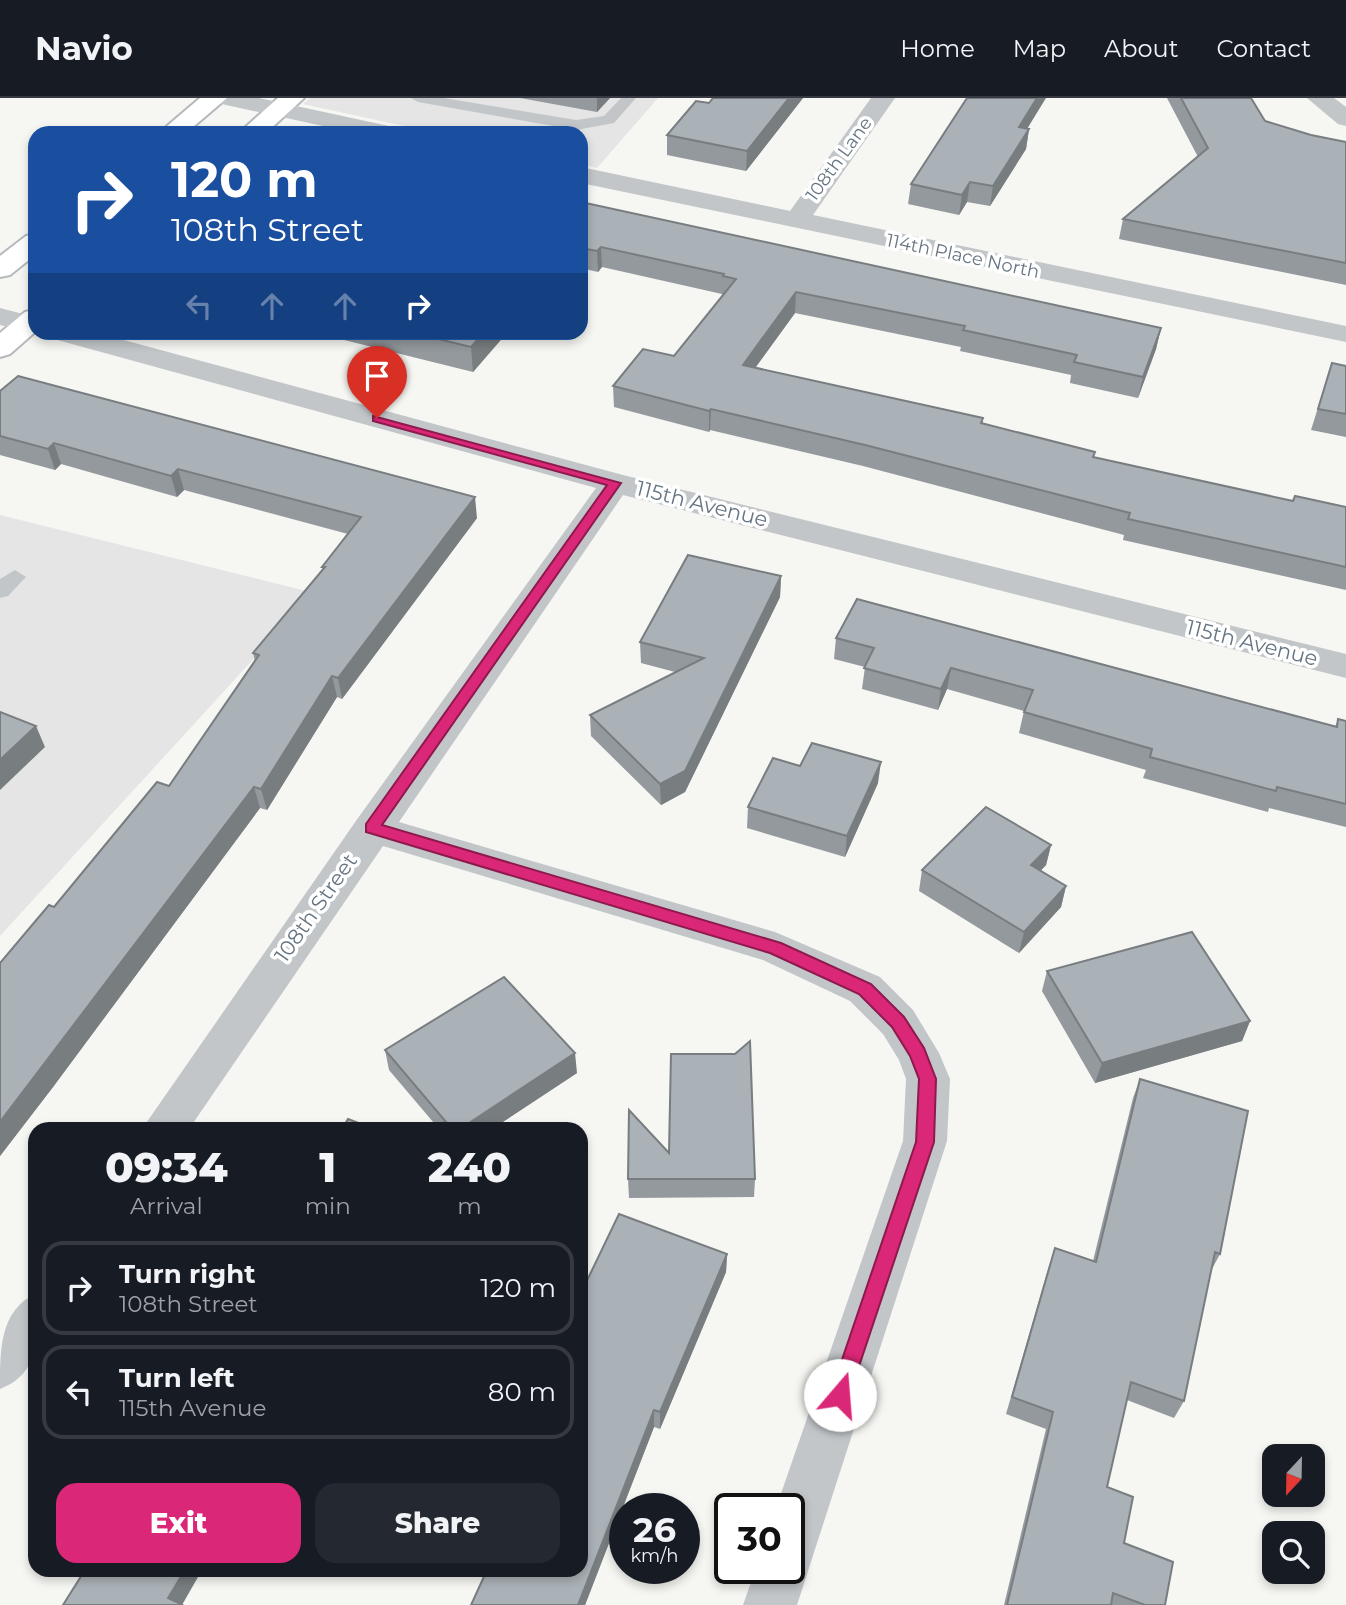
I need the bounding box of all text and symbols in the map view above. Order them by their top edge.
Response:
text: Navio [35,28,133,68]
text: Home [900,34,975,63]
text: Map [1013,34,1066,63]
text: About [1104,34,1178,63]
text: Contact [1216,34,1311,63]
street label: 108th Lane [801,113,877,205]
text: 120 m [171,150,318,209]
icon: right [56,154,147,245]
text: 108th Street [171,210,364,249]
street label: 114th Place North [884,229,1042,283]
icon: left [180,287,218,325]
icon: ahead [253,287,291,325]
icon: ahead [326,287,364,325]
icon: right [399,287,437,325]
pin [347,346,407,418]
icon: arrive [358,357,396,395]
street label: 115th Avenue [634,475,770,532]
street label: 115th Avenue [1184,614,1320,671]
street label: 108th Street [269,849,362,967]
text: 09:34 [105,1141,228,1193]
text: 1 [319,1141,336,1193]
text: 240 [428,1141,511,1193]
text: Arrival [130,1192,203,1220]
text: min [305,1192,351,1220]
text: m [457,1192,482,1220]
text: Turn right [119,1258,255,1290]
icon: right [60,1269,98,1307]
text: 120 m [480,1272,556,1304]
text: 108th Street [119,1290,258,1318]
position arrow [803,1358,877,1432]
text: Turn left [119,1362,235,1394]
icon: left [60,1373,98,1411]
text: 80 m [488,1376,556,1408]
text: 115th Avenue [119,1394,266,1422]
north arrow [1262,1444,1325,1507]
map controls [1262,1444,1325,1584]
button: Exit [56,1483,301,1563]
button: Share [315,1483,560,1563]
speed limit sign: 30 [714,1493,805,1584]
text: 26 [633,1508,676,1551]
button: search [1262,1521,1325,1584]
text: km/h [630,1545,679,1567]

